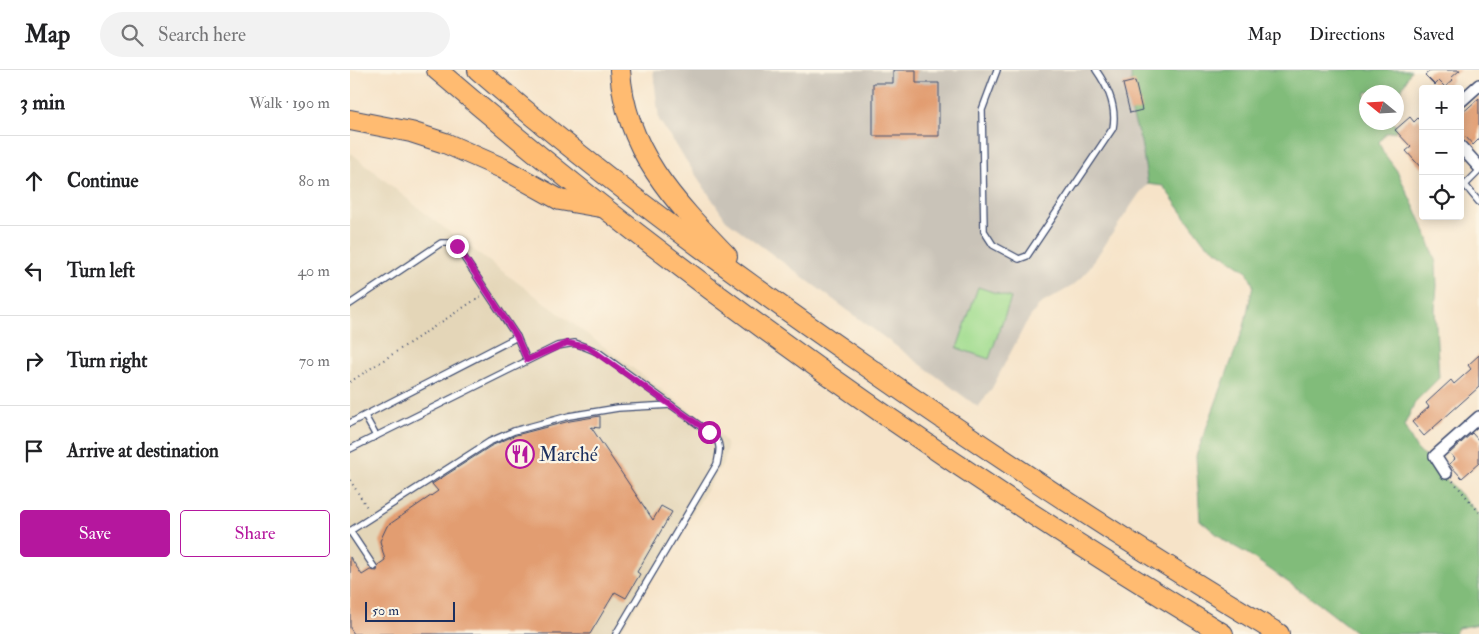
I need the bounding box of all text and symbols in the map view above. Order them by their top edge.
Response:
search box [100,12,450,57]
text: Map [25,19,70,50]
icon: search [118,21,146,49]
text: Search here [158,23,246,47]
text: Map [1248,23,1281,46]
text: Directions [1309,23,1385,46]
text: Saved [1413,23,1454,46]
north arrow [1359,85,1404,130]
map controls [1419,85,1464,220]
button: + [1419,85,1464,130]
text: 3 min [20,89,65,116]
text: Walk · 190 m [249,93,330,113]
button: − [1419,130,1464,175]
icon: ahead [20,167,48,195]
text: Continue [67,169,138,193]
text: 80 m [299,171,330,191]
button: locate [1419,175,1464,220]
route end [446,235,469,258]
icon: left [20,257,48,285]
text: Turn left [67,259,135,283]
text: 40 m [297,261,330,281]
icon: right [20,347,48,375]
text: Turn right [67,349,147,373]
text: 70 m [299,351,330,371]
route start [698,421,721,444]
icon: arrive [20,437,48,465]
text: Arrive at destination [67,439,219,463]
restaurant icon: Marché [505,439,535,469]
place label: Marché [539,443,598,467]
button: Save [20,510,170,557]
button: Share [180,510,330,557]
scale bar [365,599,455,622]
text: 50 m [372,602,399,619]

